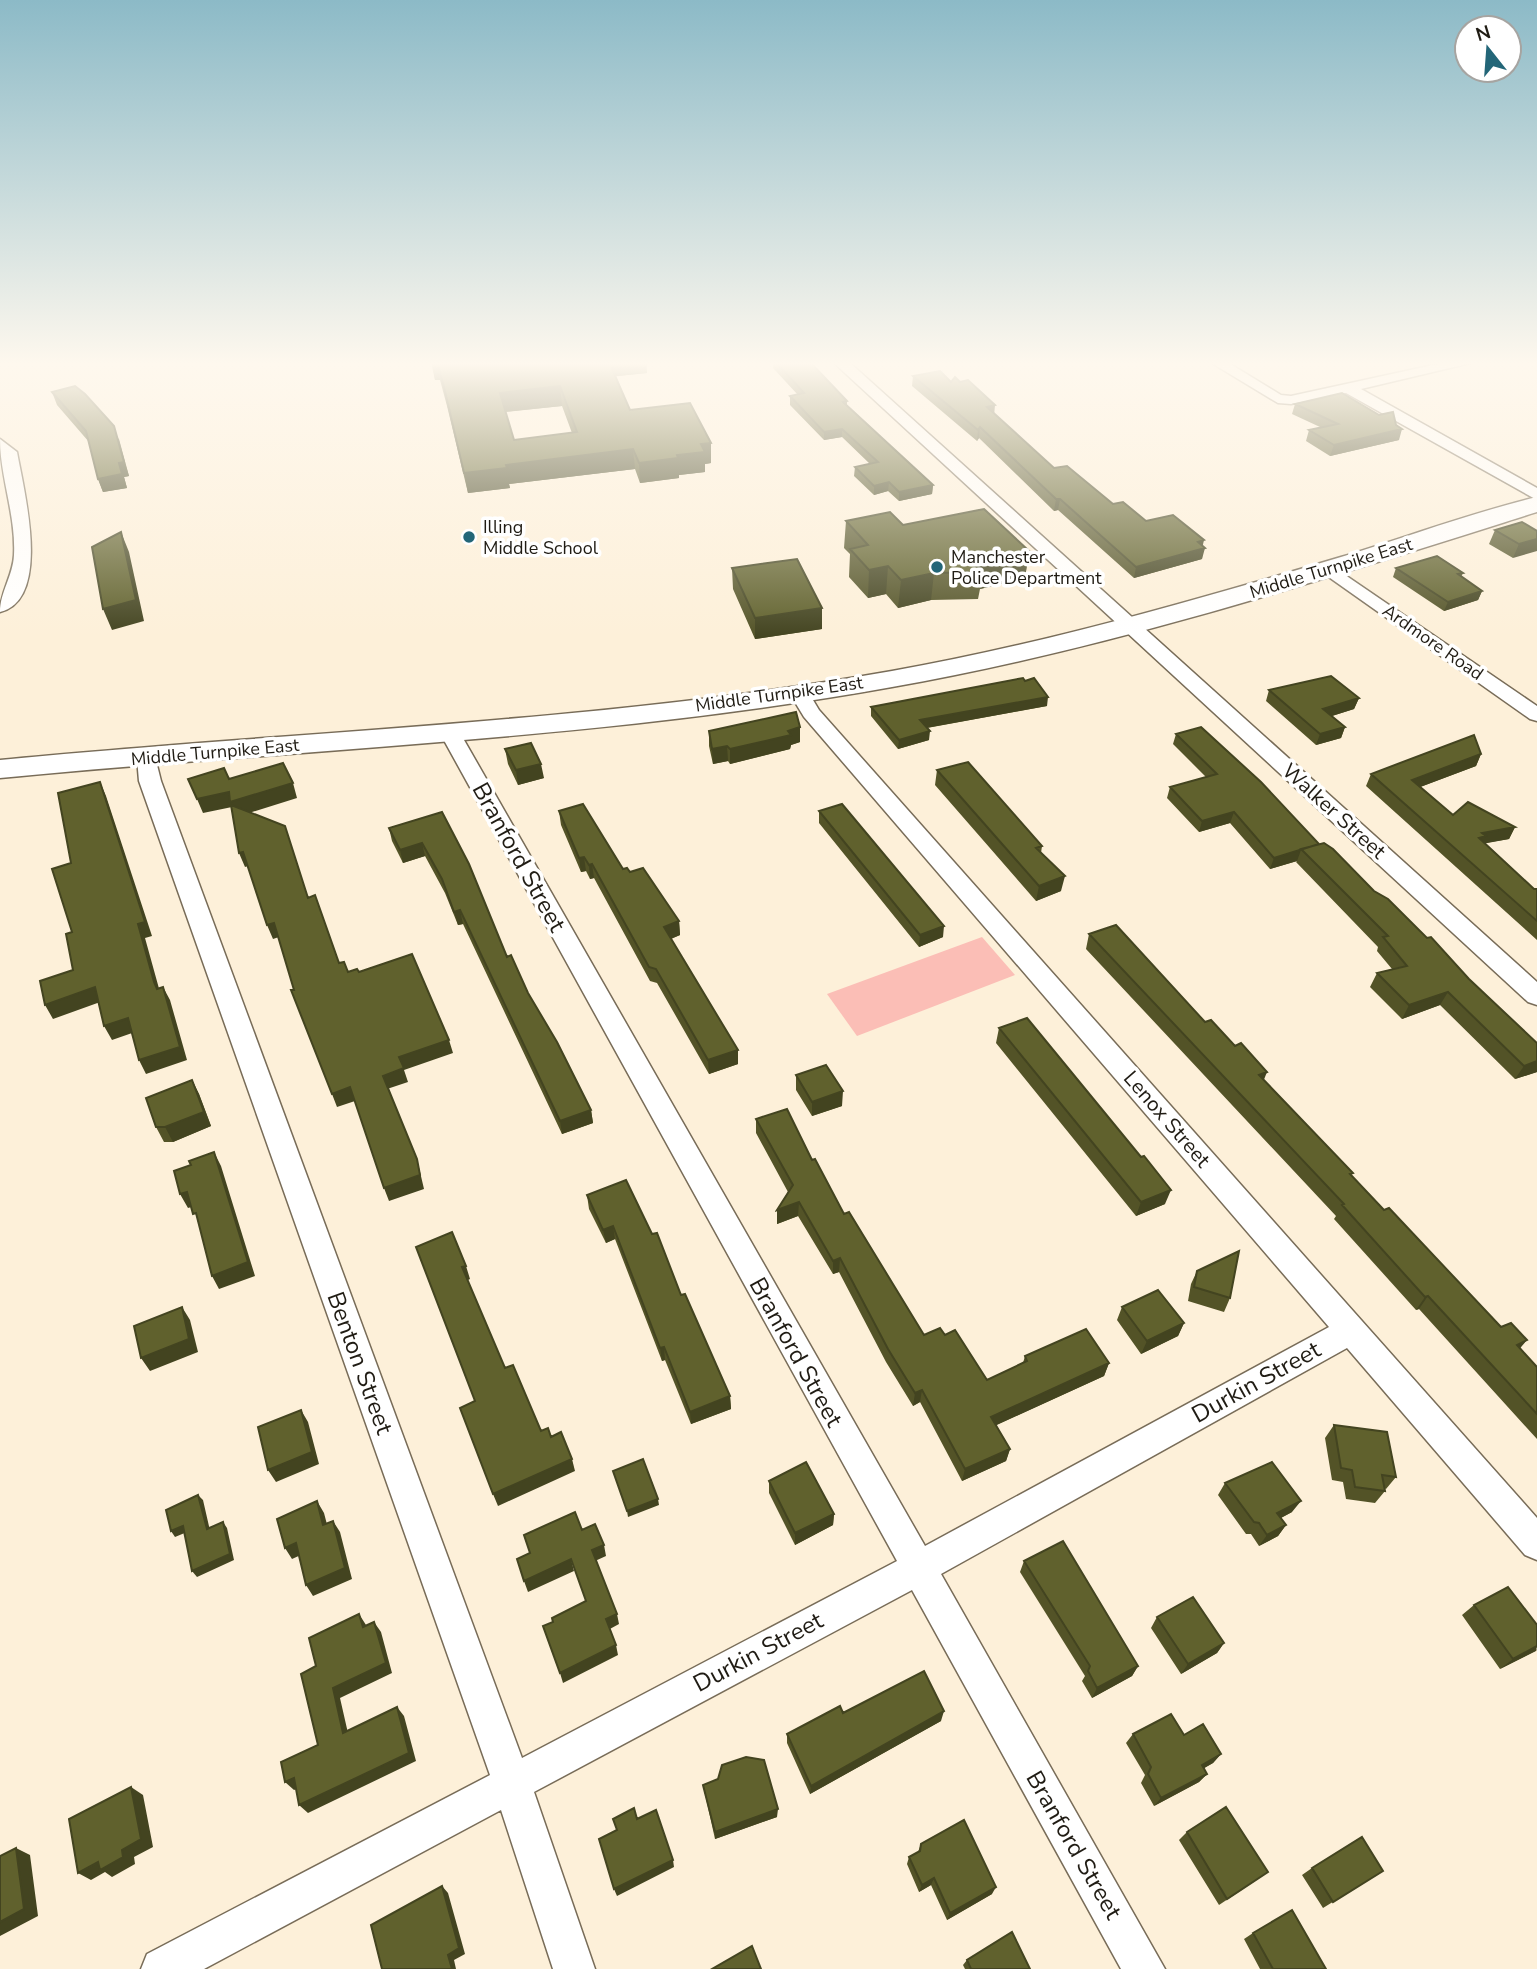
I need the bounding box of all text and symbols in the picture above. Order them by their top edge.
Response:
north arrow [1453,14,1523,84]
text: N [1473,19,1494,48]
place label: Illing Middle School [483,515,599,560]
marker: Illing Middle School [461,529,477,545]
street label: Middle Turnpike East [1247,532,1416,604]
place label: Manchester Police Department [951,545,1102,590]
marker: Manchester Police Department [929,559,945,575]
street label: Ardmore Road [1378,598,1488,686]
street label: Middle Turnpike East [694,670,865,718]
street label: Middle Turnpike East [130,733,301,771]
street label: Walker Street [1276,757,1392,866]
street label: Branford Street [465,777,574,938]
street label: Lenox Street [1117,1065,1217,1174]
street label: Branford Street [742,1272,851,1433]
street label: Benton Street [319,1287,401,1439]
street label: Durkin Street [1186,1333,1327,1431]
street label: Durkin Street [687,1604,829,1700]
street label: Branford Street [1019,1765,1130,1925]

